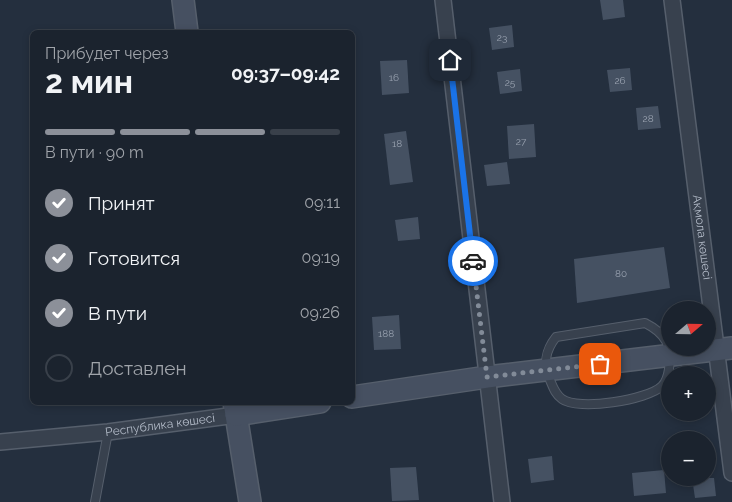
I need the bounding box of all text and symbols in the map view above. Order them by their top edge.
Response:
house number: 23 [497,32,507,43]
pin [429,39,471,81]
text: Прибудет через [45,44,169,63]
icon: home [436,46,464,74]
text: 09:37–09:42 [231,62,340,84]
text: 2 мин [45,63,133,100]
house number: 16 [389,72,399,83]
house number: 26 [614,75,626,86]
house number: 25 [505,77,516,88]
house number: 28 [642,113,654,124]
house number: 27 [516,136,527,147]
house number: 18 [392,138,402,149]
text: В пути · 90 m [45,143,144,162]
icon: check [45,189,73,217]
text: Принят [88,192,155,214]
text: 09:11 [304,193,340,212]
street label: Ақмола көшесі [690,194,714,280]
courier [448,236,498,286]
icon: check [45,244,73,272]
text: Готовится [88,247,180,269]
icon: car [459,247,487,275]
text: 09:19 [302,248,340,267]
house number: 80 [615,268,627,279]
icon: check [45,299,73,327]
north arrow [661,301,716,356]
map controls [661,301,716,486]
text: В пути [88,302,147,324]
text: 09:26 [300,303,340,322]
house number: 188 [378,328,394,339]
pin [579,343,621,385]
icon: bag [586,350,614,378]
text: Доставлен [88,357,187,379]
button: + [661,366,716,421]
street label: Республика көшесі [104,411,216,439]
button: − [661,431,716,486]

